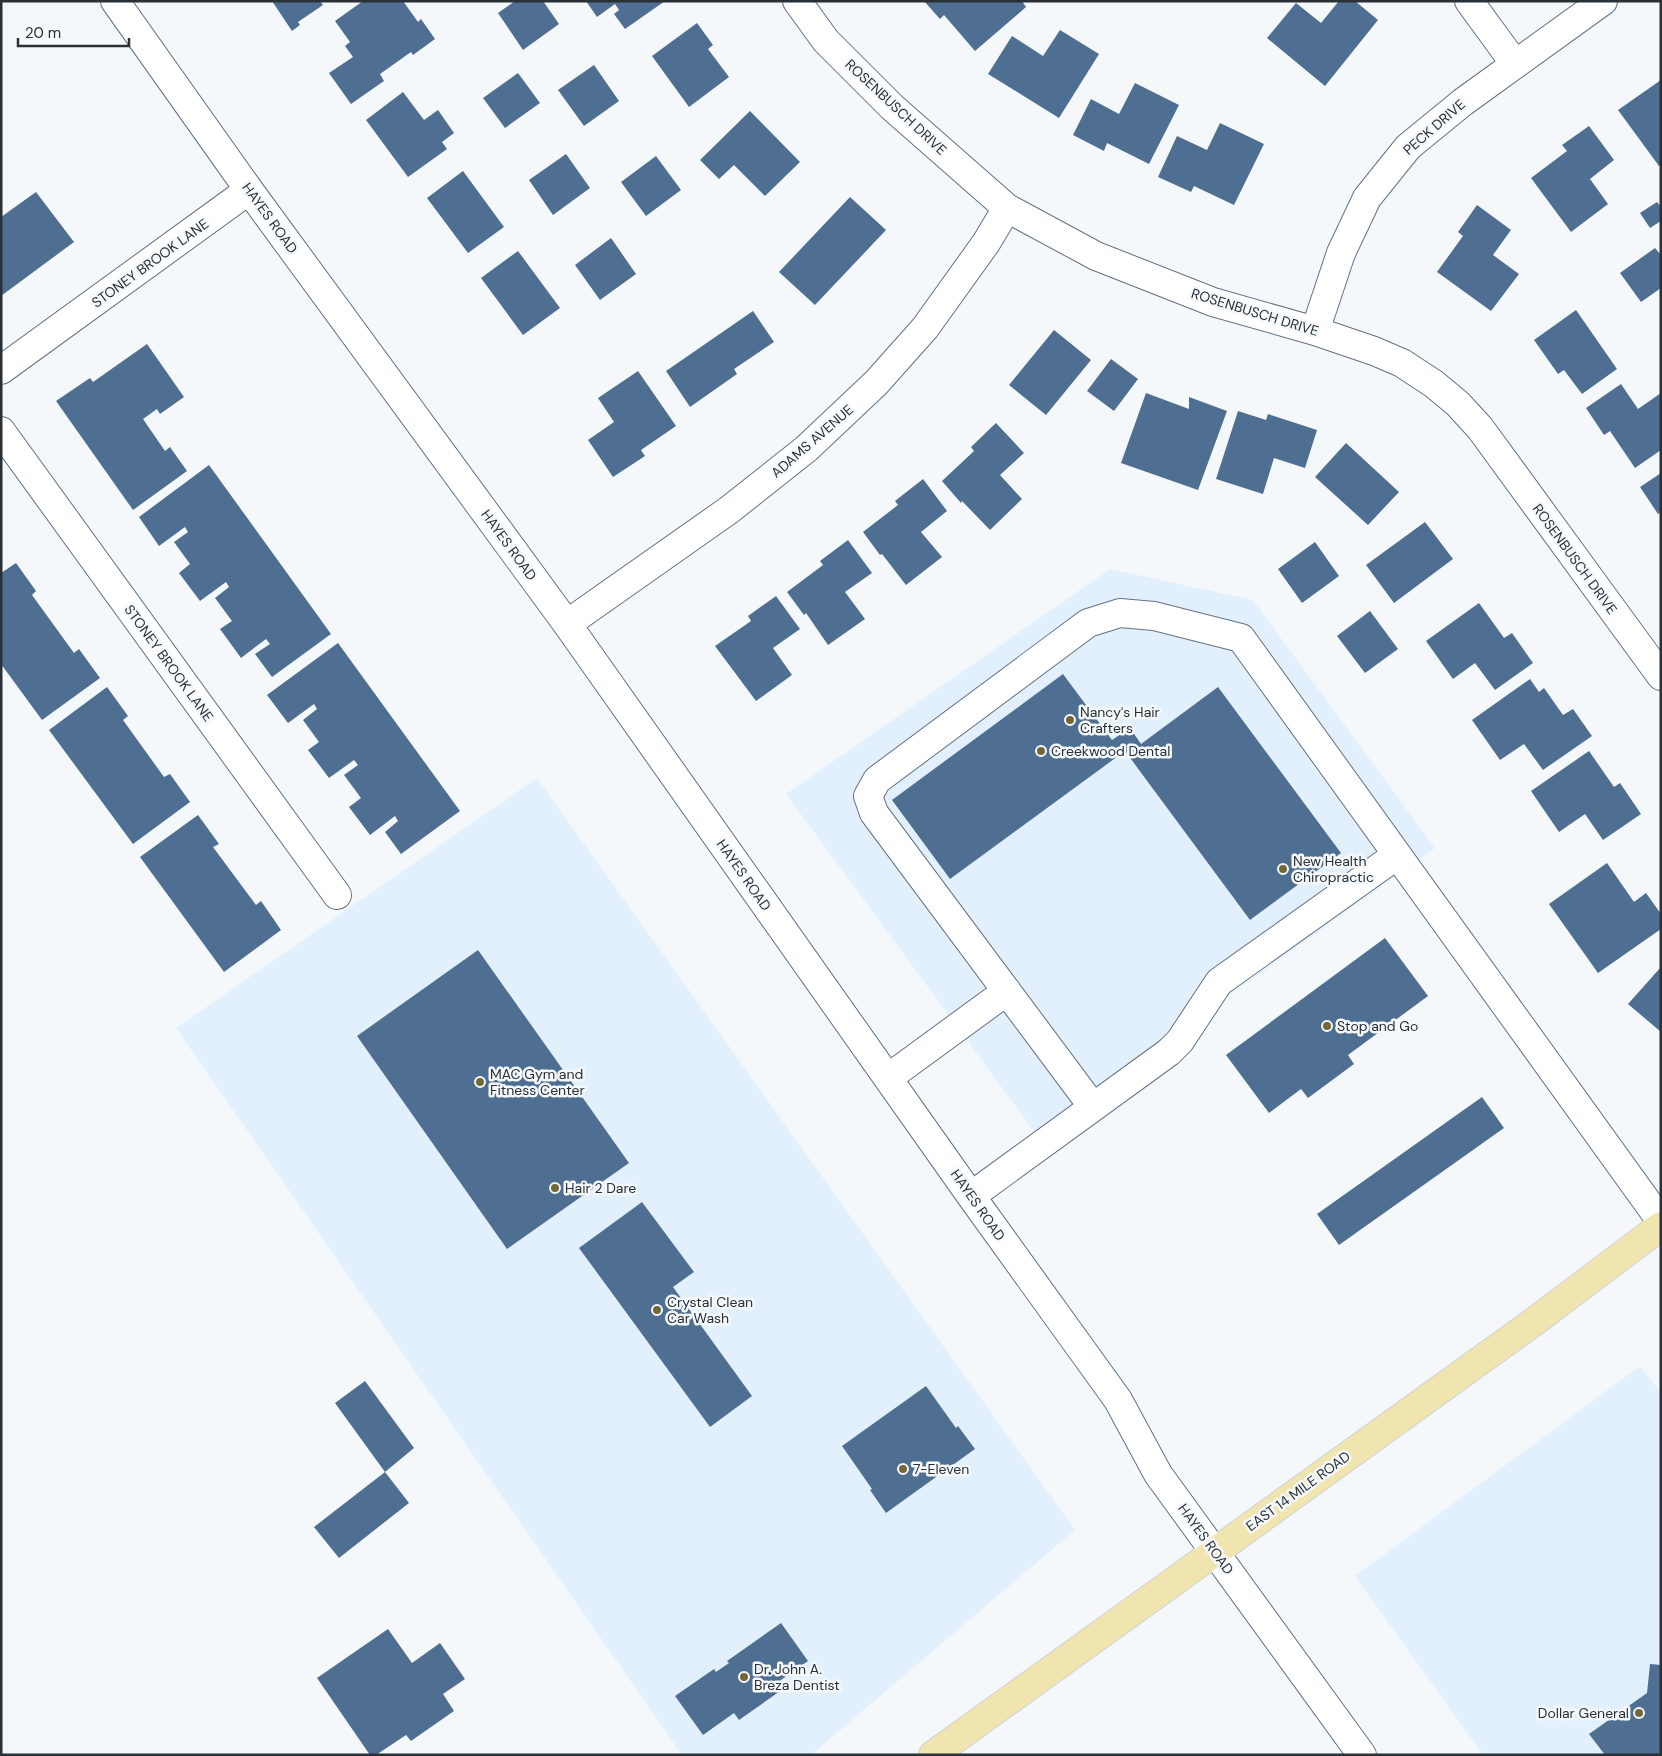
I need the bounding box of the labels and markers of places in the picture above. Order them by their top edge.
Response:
place label: Nancy's Hair Crafters [1080,703,1160,737]
marker: Nancy's Hair Crafters [1064,714,1076,726]
place label: Creekwood Dental [1051,742,1170,760]
marker: Creekwood Dental [1035,745,1047,757]
place label: New Health Chiropractic [1293,852,1374,886]
marker: New Health Chiropractic [1277,863,1289,875]
place label: Stop and Go [1337,1017,1418,1035]
marker: Stop and Go [1321,1020,1333,1032]
place label: MAC Gym and Fitness Center [490,1065,585,1099]
marker: MAC Gym and Fitness Center [474,1076,486,1088]
place label: Hair 2 Dare [565,1179,636,1197]
marker: Hair 2 Dare [549,1182,561,1194]
place label: Crystal Clean Car Wash [667,1293,753,1327]
marker: Crystal Clean Car Wash [651,1304,663,1316]
place label: 7-Eleven [913,1460,969,1478]
marker: 7-Eleven [897,1463,909,1475]
place label: Dr. John A. Breza Dentist [754,1660,840,1694]
marker: Dr. John A. Breza Dentist [738,1671,750,1683]
place label: Dollar General [1538,1704,1629,1722]
marker: Dollar General [1633,1707,1645,1719]

